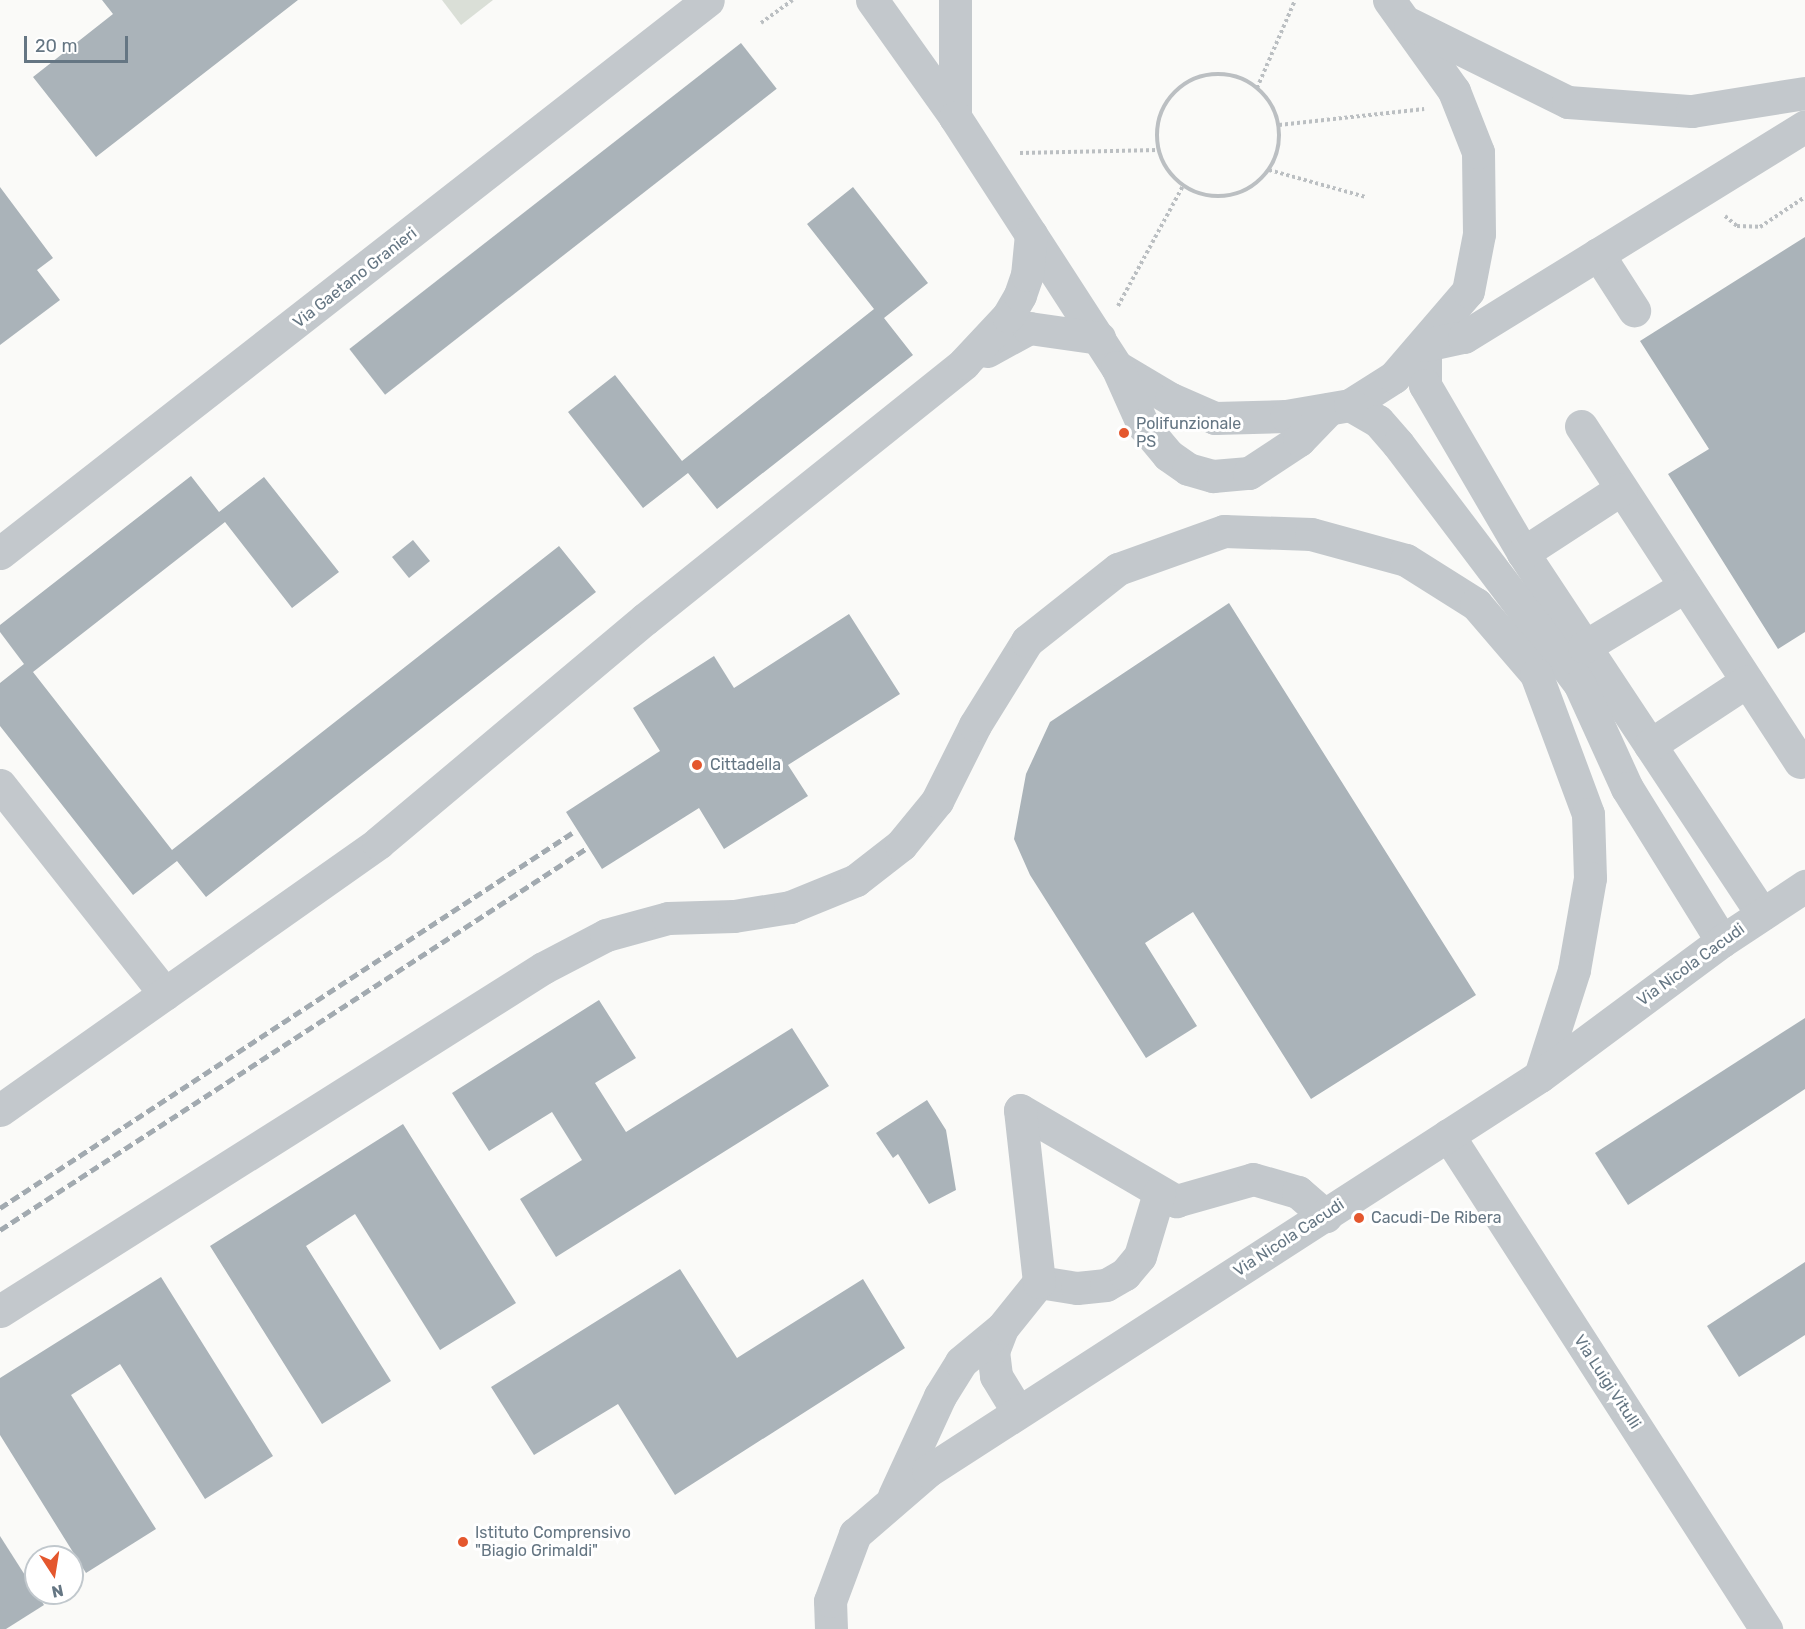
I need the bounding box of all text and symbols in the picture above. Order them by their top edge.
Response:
scale bar [27,24,130,62]
text: 20 m [35,35,77,57]
street label: Via Gaetano Granieri [289,224,421,332]
place label: Polifunzionale PS [1136,414,1241,452]
marker: Polifunzionale PS [1117,426,1131,440]
place label: Cittadella [710,755,781,775]
marker: Cittadella [688,756,706,774]
street label: Via Nicola Cacudi [1634,920,1748,1010]
street label: Via Nicola Cacudi [1230,1195,1348,1281]
place label: Cacudi-De Ribera [1371,1208,1501,1228]
marker: Cacudi-De Ribera [1352,1211,1366,1225]
street label: Via Luigi Vitulli [1569,1331,1645,1433]
place label: Istituto Comprensivo "Biagio Grimaldi" [475,1523,631,1561]
marker: Istituto Comprensivo "Biagio Grimaldi" [456,1535,470,1549]
north arrow [24,1545,84,1605]
text: N [50,1581,65,1602]

